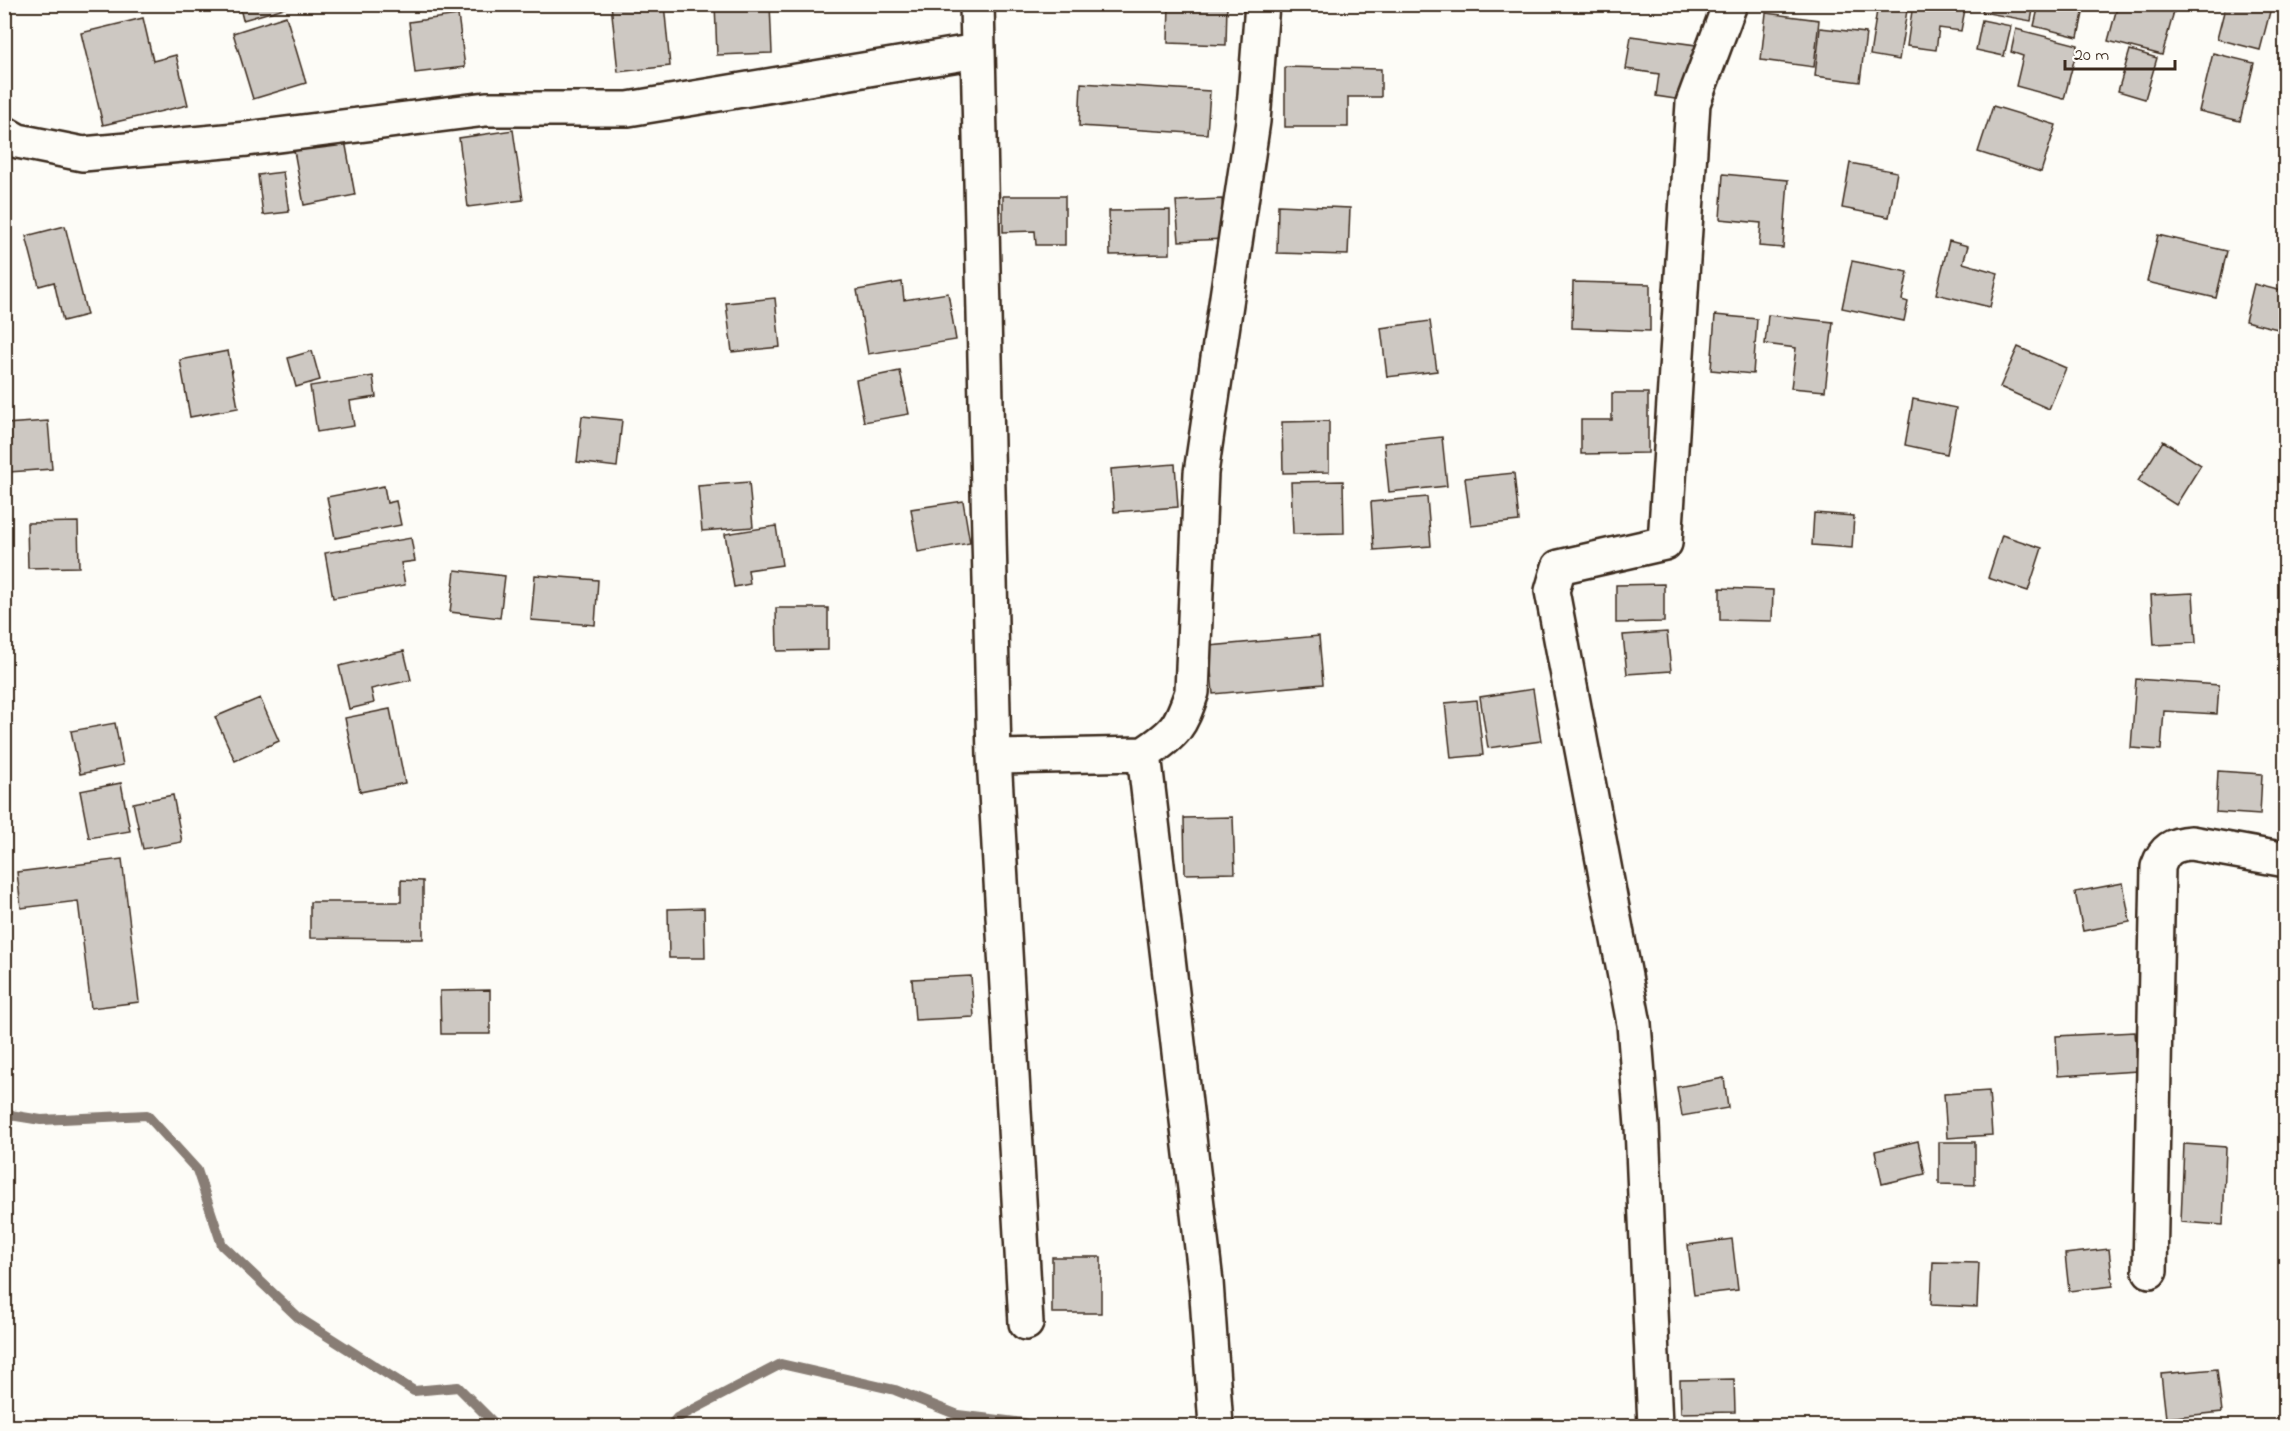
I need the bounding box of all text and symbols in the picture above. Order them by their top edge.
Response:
scale bar [2065,33,2174,71]
text: 20 m [2074,43,2109,69]

